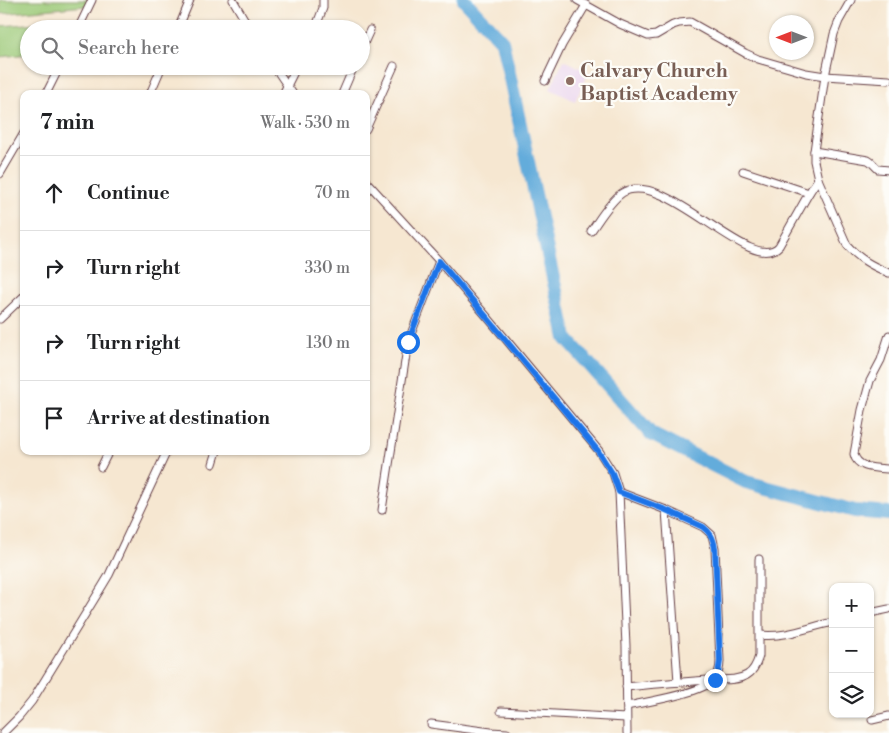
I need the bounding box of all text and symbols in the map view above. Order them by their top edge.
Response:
north arrow [769,15,814,60]
search box [20,20,370,75]
icon: search [38,34,66,62]
text: Search here [78,36,179,60]
place label: Calvary Church Baptist Academy [580,59,739,107]
marker: Calvary Church Baptist Academy [564,75,576,87]
text: 7 min [40,110,94,136]
text: Walk · 530 m [261,113,350,133]
icon: ahead [40,179,68,207]
text: Continue [87,181,170,205]
text: 70 m [314,183,350,203]
icon: right [40,254,68,282]
text: Turn right [87,256,180,280]
text: 330 m [304,258,350,278]
icon: right [40,329,68,357]
text: Turn right [87,331,180,355]
route start [397,331,420,354]
text: 130 m [306,333,350,353]
icon: arrive [40,404,68,432]
text: Arrive at destination [87,406,270,430]
map controls [829,583,874,718]
button: + [829,583,874,628]
button: − [829,628,874,673]
route end [704,669,727,692]
button: layers [829,673,874,718]

